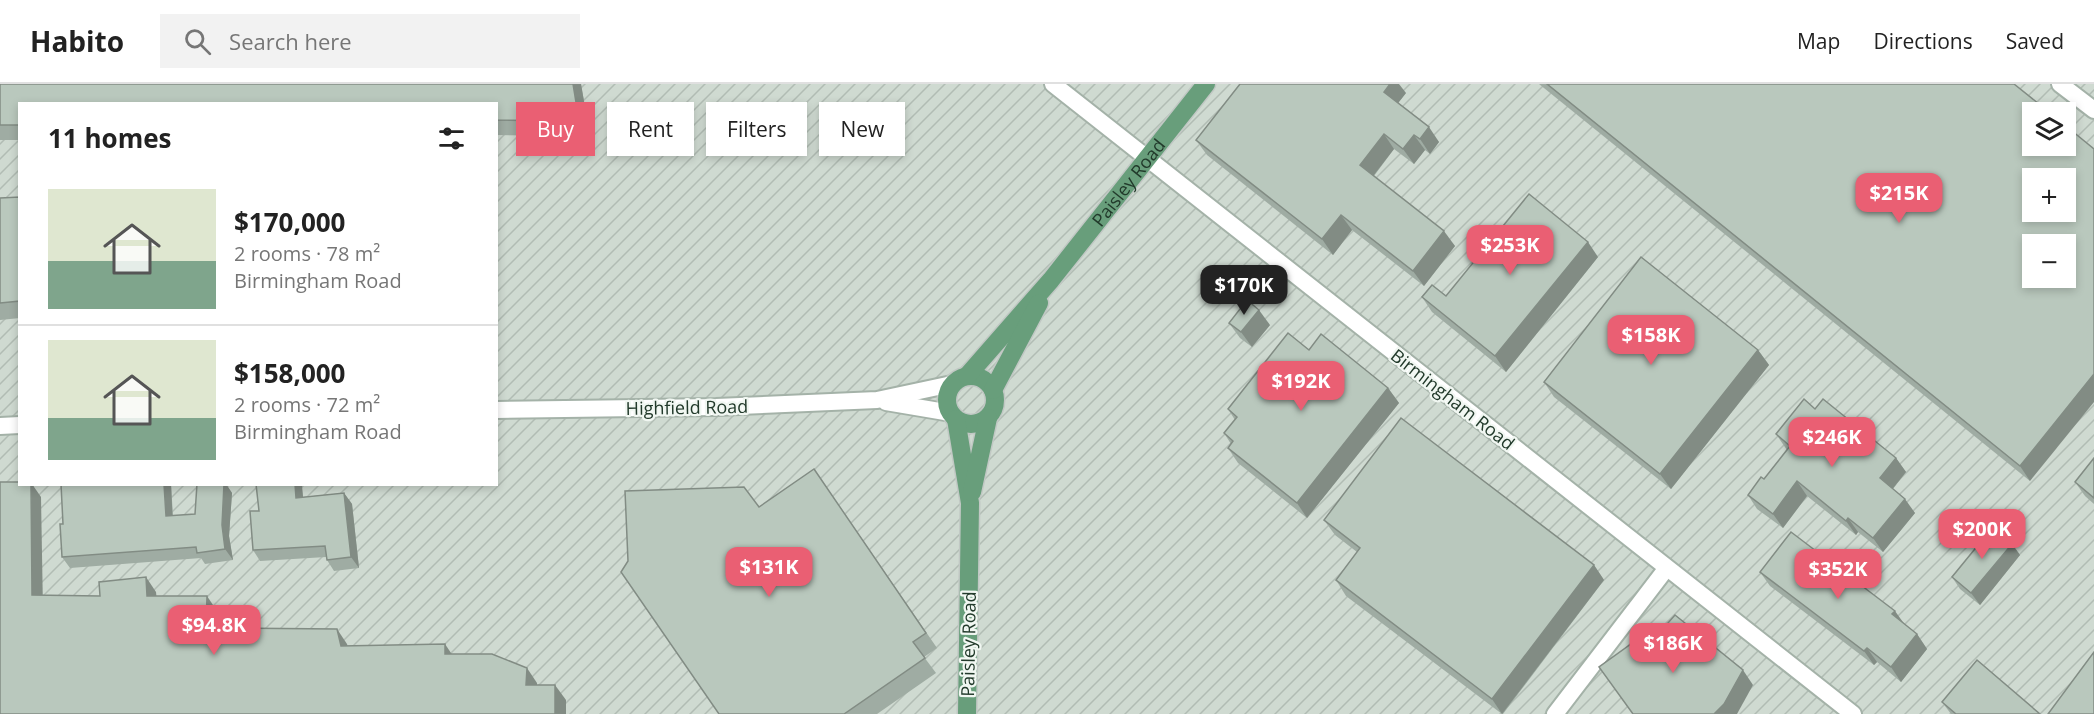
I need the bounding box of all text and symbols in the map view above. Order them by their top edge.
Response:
search box [160,14,580,68]
text: Habito [30,22,124,60]
icon: search [181,25,214,58]
text: Search here [229,26,352,56]
text: Map [1797,27,1840,55]
text: Directions [1873,27,1973,55]
text: Saved [2006,27,2064,55]
chip: Buy [516,102,595,156]
chip: Rent [607,102,694,156]
chip: Filters [706,102,807,156]
chip: New [819,102,905,156]
map controls [2022,102,2076,288]
button: layers [2022,102,2076,156]
text: 11 homes [48,120,172,156]
icon: filters [435,122,468,155]
street label: Paisley Road [1086,134,1170,231]
button: + [2022,168,2076,222]
pin: $215K [1857,173,1941,224]
text: $215K [1869,179,1929,206]
text: $170,000 [234,204,345,240]
icon: home [96,213,168,285]
pin: $253K [1468,225,1552,276]
text: $253K [1480,231,1540,258]
button: − [2022,234,2076,288]
text: 2 rooms · 78 m² [234,240,380,267]
pin: $170K [1202,265,1286,316]
text: Birmingham Road [234,267,402,294]
text: $170K [1214,271,1274,298]
pin: $158K [1609,315,1693,366]
text: $158K [1621,321,1681,348]
street label: Birmingham Road [1386,343,1520,455]
text: $158,000 [234,355,345,391]
pin: $192K [1259,361,1343,412]
icon: home [96,364,168,436]
text: $192K [1271,367,1331,394]
text: 2 rooms · 72 m² [234,391,380,418]
street label: Highfield Road [626,394,748,420]
pin: $246K [1790,417,1874,468]
text: Birmingham Road [234,418,402,445]
text: $246K [1802,423,1862,450]
pin: $200K [1940,509,2024,560]
text: $200K [1952,515,2012,542]
pin: $131K [727,547,811,598]
pin: $352K [1796,549,1880,600]
text: $131K [739,553,799,580]
text: $352K [1808,555,1868,582]
street label: Paisley Road [955,591,981,697]
pin: $94.8K [165,605,263,656]
text: $94.8K [182,611,246,638]
pin: $186K [1631,623,1715,674]
text: $186K [1643,629,1703,656]

